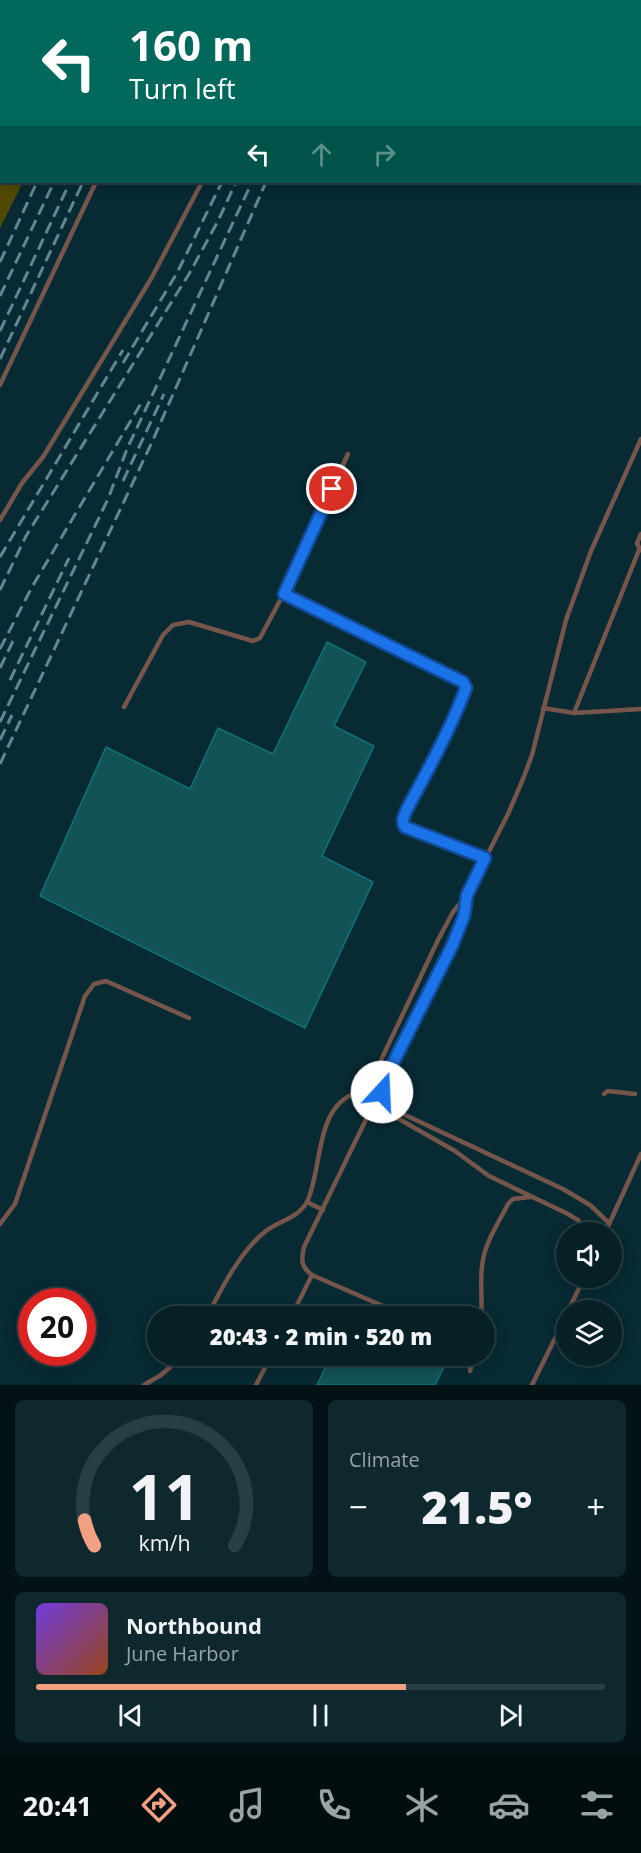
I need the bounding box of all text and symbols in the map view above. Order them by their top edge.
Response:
text: 160 m [129,16,253,73]
icon: left [30,24,108,102]
text: Turn left [129,70,236,107]
icon: left [242,138,275,171]
icon: ahead [305,138,338,171]
icon: right [368,138,401,171]
pin [306,463,357,514]
icon: arrive [315,472,348,505]
position arrow [350,1060,414,1124]
map controls [556,1222,622,1366]
button: sound [556,1222,622,1288]
speed limit sign: 20 [18,1288,96,1366]
button: layers [556,1300,622,1366]
text: 20:43 · 2 min · 520 m [210,1321,432,1351]
text: Climate [349,1446,420,1473]
text: 11 [128,1453,200,1538]
text: 21.5° [421,1476,533,1537]
text: − [349,1484,368,1529]
text: + [586,1484,605,1529]
text: km/h [138,1528,190,1557]
text: Northbound [126,1610,262,1640]
text: June Harbor [126,1640,239,1667]
icon: previous [114,1699,147,1732]
icon: pause [304,1699,337,1732]
icon: next [494,1699,527,1732]
icon: directions [138,1784,180,1826]
icon: music [226,1784,268,1826]
icon: phone [313,1784,355,1826]
icon: climate [401,1784,443,1826]
icon: car [488,1784,530,1826]
icon: filters [576,1784,618,1826]
text: 20:41 [23,1787,92,1824]

